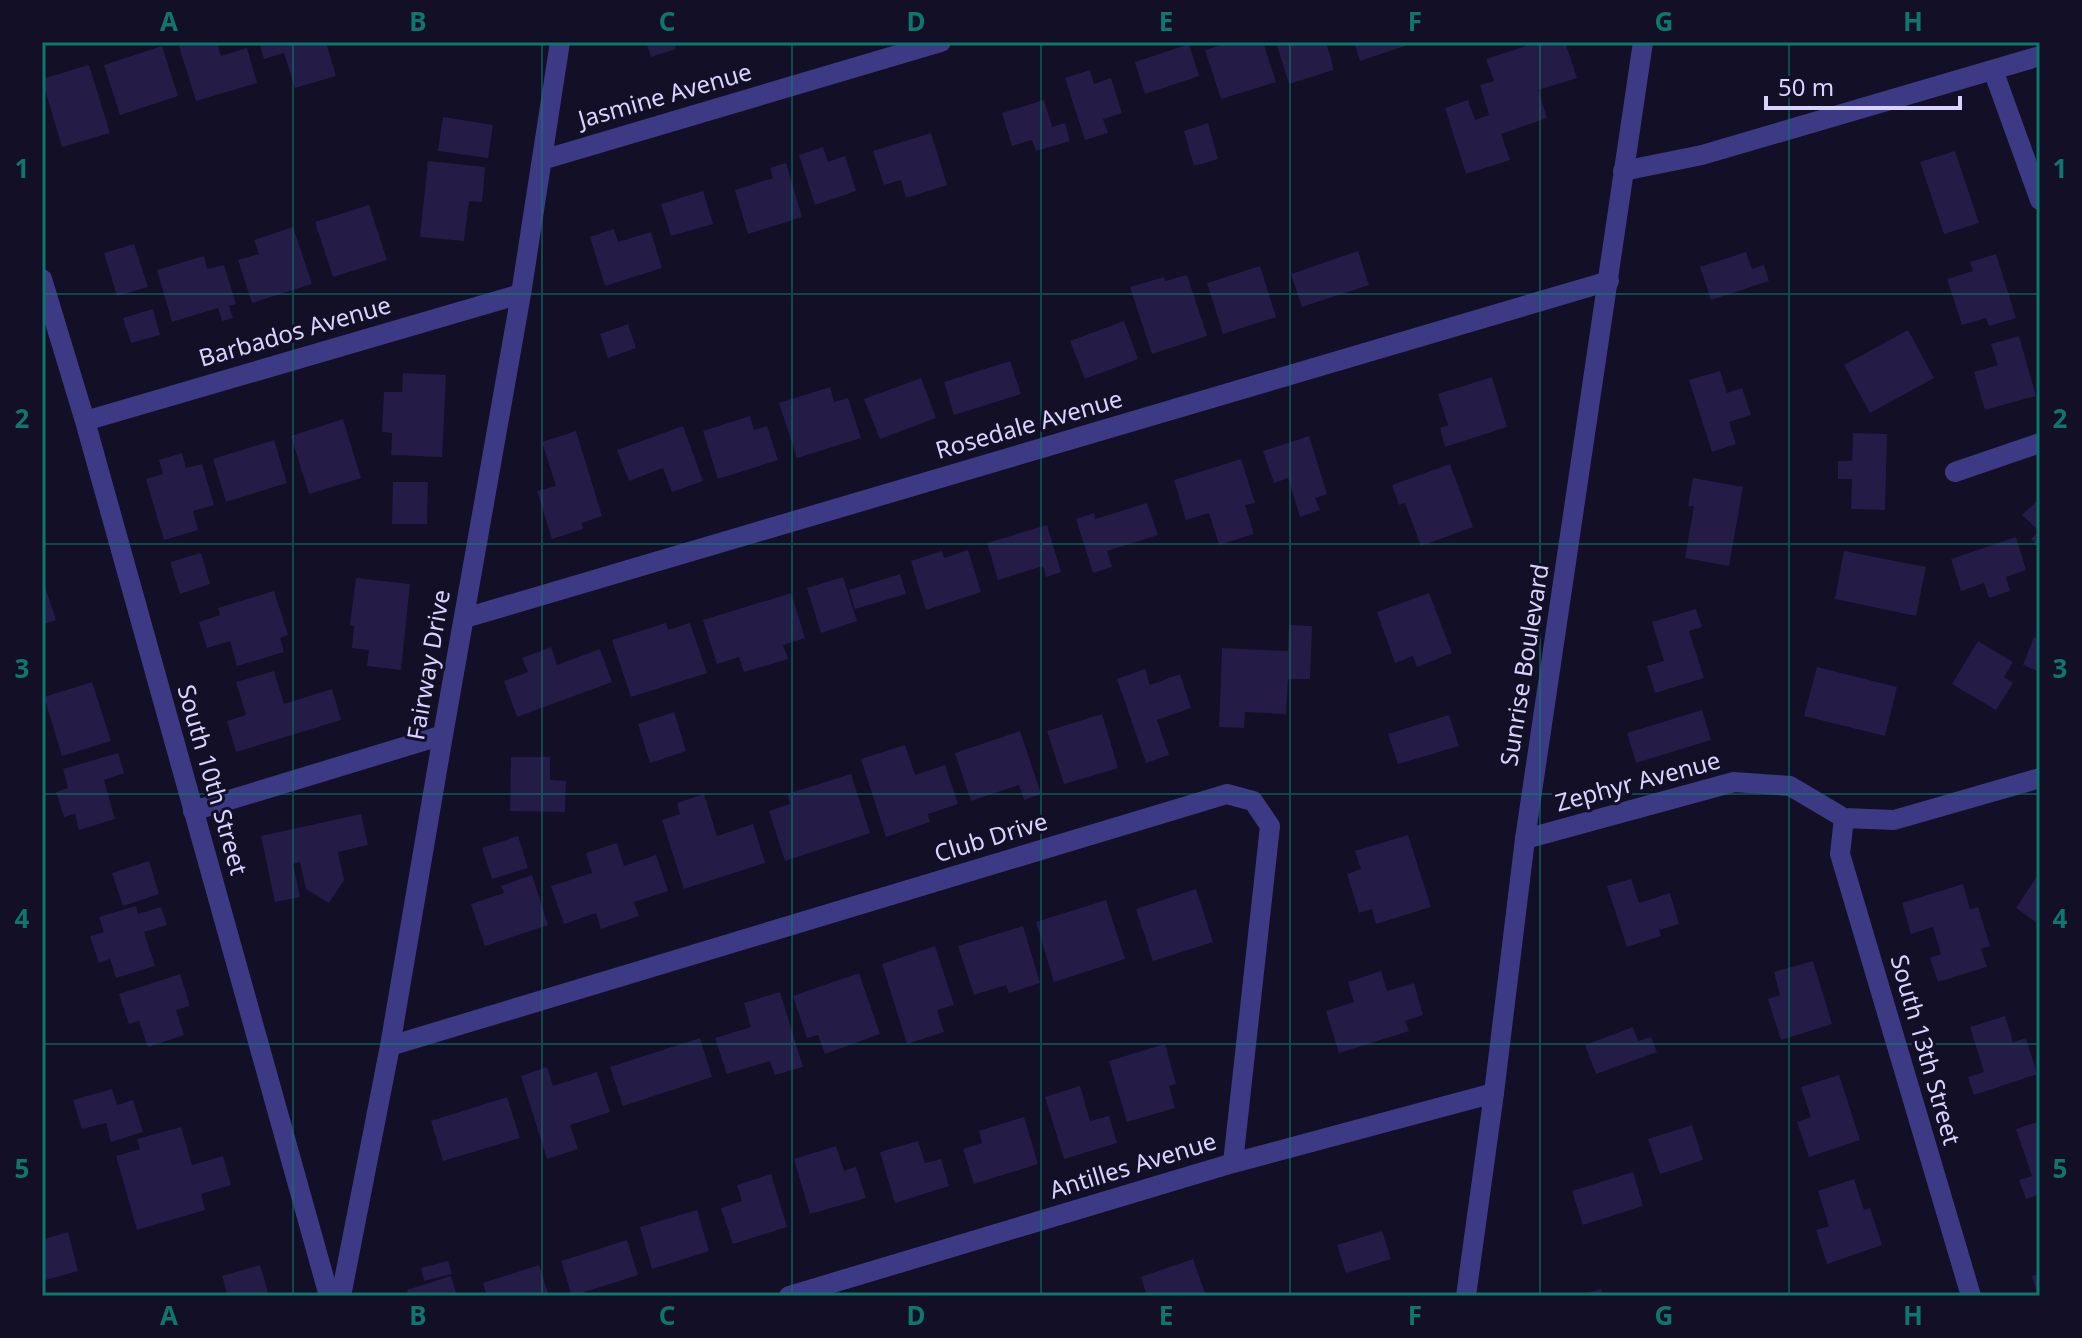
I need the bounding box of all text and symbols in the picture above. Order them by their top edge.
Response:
text: A [160,3,178,39]
text: B [409,3,427,39]
text: C [659,3,675,39]
text: D [906,3,926,39]
text: E [1159,3,1173,39]
text: F [1408,3,1422,39]
text: G [1655,3,1673,39]
text: H [1903,3,1923,39]
street label: Jasmine Avenue [572,54,755,136]
scale bar [1766,60,1960,110]
text: 50 m [1778,70,1834,103]
text: 1 [15,150,29,186]
text: 1 [2053,150,2067,186]
street label: Barbados Avenue [195,287,395,374]
street label: Rosedale Avenue [931,381,1126,466]
text: 2 [15,400,30,436]
text: 2 [2053,400,2068,436]
street label: Sunrise Boulevard [1491,561,1556,768]
street label: Fairway Drive [398,587,457,743]
text: 3 [15,650,29,686]
text: 3 [2053,650,2067,686]
street label: South 10th Street [171,681,256,879]
street label: Zephyr Avenue [1551,743,1724,818]
street label: Club Drive [930,804,1051,869]
text: 4 [15,900,30,936]
text: 4 [2053,900,2068,936]
street label: South 13th Street [1884,951,1969,1149]
street label: Antilles Avenue [1045,1124,1220,1206]
text: 5 [15,1150,29,1186]
text: 5 [2053,1150,2067,1186]
text: A [160,1297,178,1333]
text: B [409,1297,427,1333]
text: C [659,1297,675,1333]
text: D [906,1297,926,1333]
text: E [1159,1297,1173,1333]
text: F [1408,1297,1422,1333]
text: G [1655,1297,1673,1333]
text: H [1903,1297,1923,1333]

